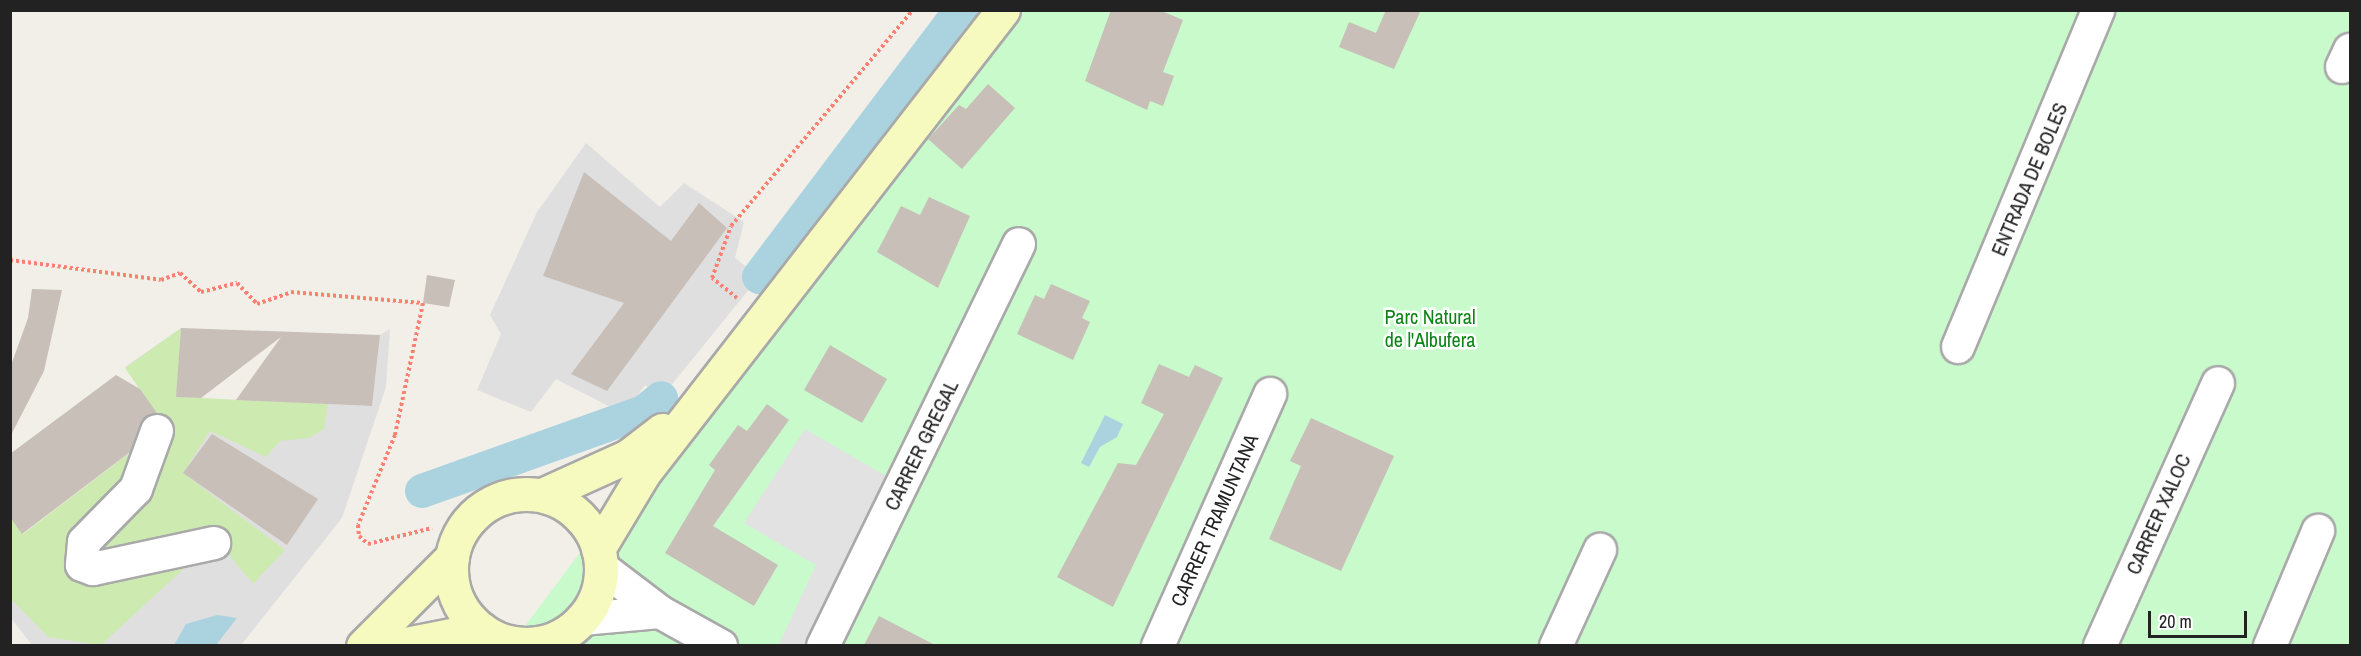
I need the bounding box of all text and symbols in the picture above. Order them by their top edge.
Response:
street label: ENTRADA DE BOLES [1986,98,2072,260]
park label: Parc Natural de l'Albufera [1384,304,1476,351]
street label: CARRER GREGAL [879,376,963,514]
street label: CARRER TRAMUNTANA [1165,430,1263,610]
street label: CARRER XALOC [2121,450,2195,578]
scale bar [2151,599,2250,637]
text: 20 m [2159,609,2192,634]

